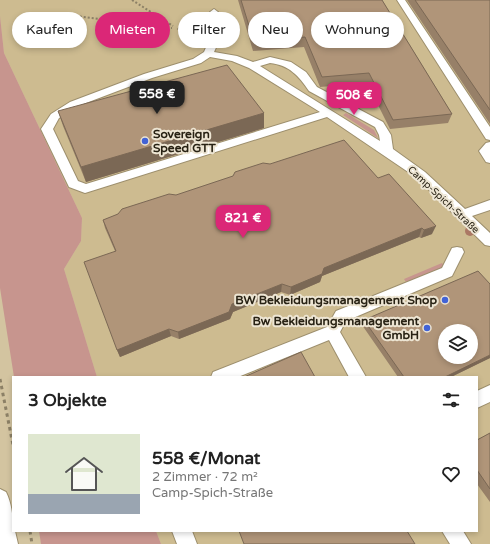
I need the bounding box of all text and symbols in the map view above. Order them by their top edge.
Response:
chip: Kaufen [12,12,87,48]
chip: Mieten [95,12,170,48]
chip: Filter [178,12,240,48]
chip: Neu [248,12,303,48]
chip: Wohnung [311,12,404,48]
pin: 558 € [129,81,185,115]
pin: 508 € [326,82,382,116]
text: 558 € [139,86,175,102]
text: 508 € [336,87,372,103]
place label: Sovereign Speed GTT [153,127,217,156]
marker: Sovereign Speed GTT [140,136,150,146]
street label: Camp-Spich-Straße [405,164,482,236]
pin: 821 € [215,205,271,239]
text: 821 € [225,210,261,226]
place label: BW Bekleidungsmanagement Shop [235,293,437,308]
marker: BW Bekleidungsmanagement Shop [440,295,450,305]
place label: Bw Bekleidungsmanagement GmbH [253,314,419,342]
marker: Bw Bekleidungsmanagement GmbH [422,323,432,333]
map controls [438,324,478,364]
button: layers [438,324,478,364]
icon: filters [440,389,462,411]
text: 3 Objekte [28,390,107,411]
text: 558 €/Monat [152,448,260,469]
icon: home [60,450,108,498]
icon: heart [440,463,462,485]
text: 2 Zimmer · 72 m² [152,469,258,485]
text: Camp-Spich-Straße [152,485,273,501]

